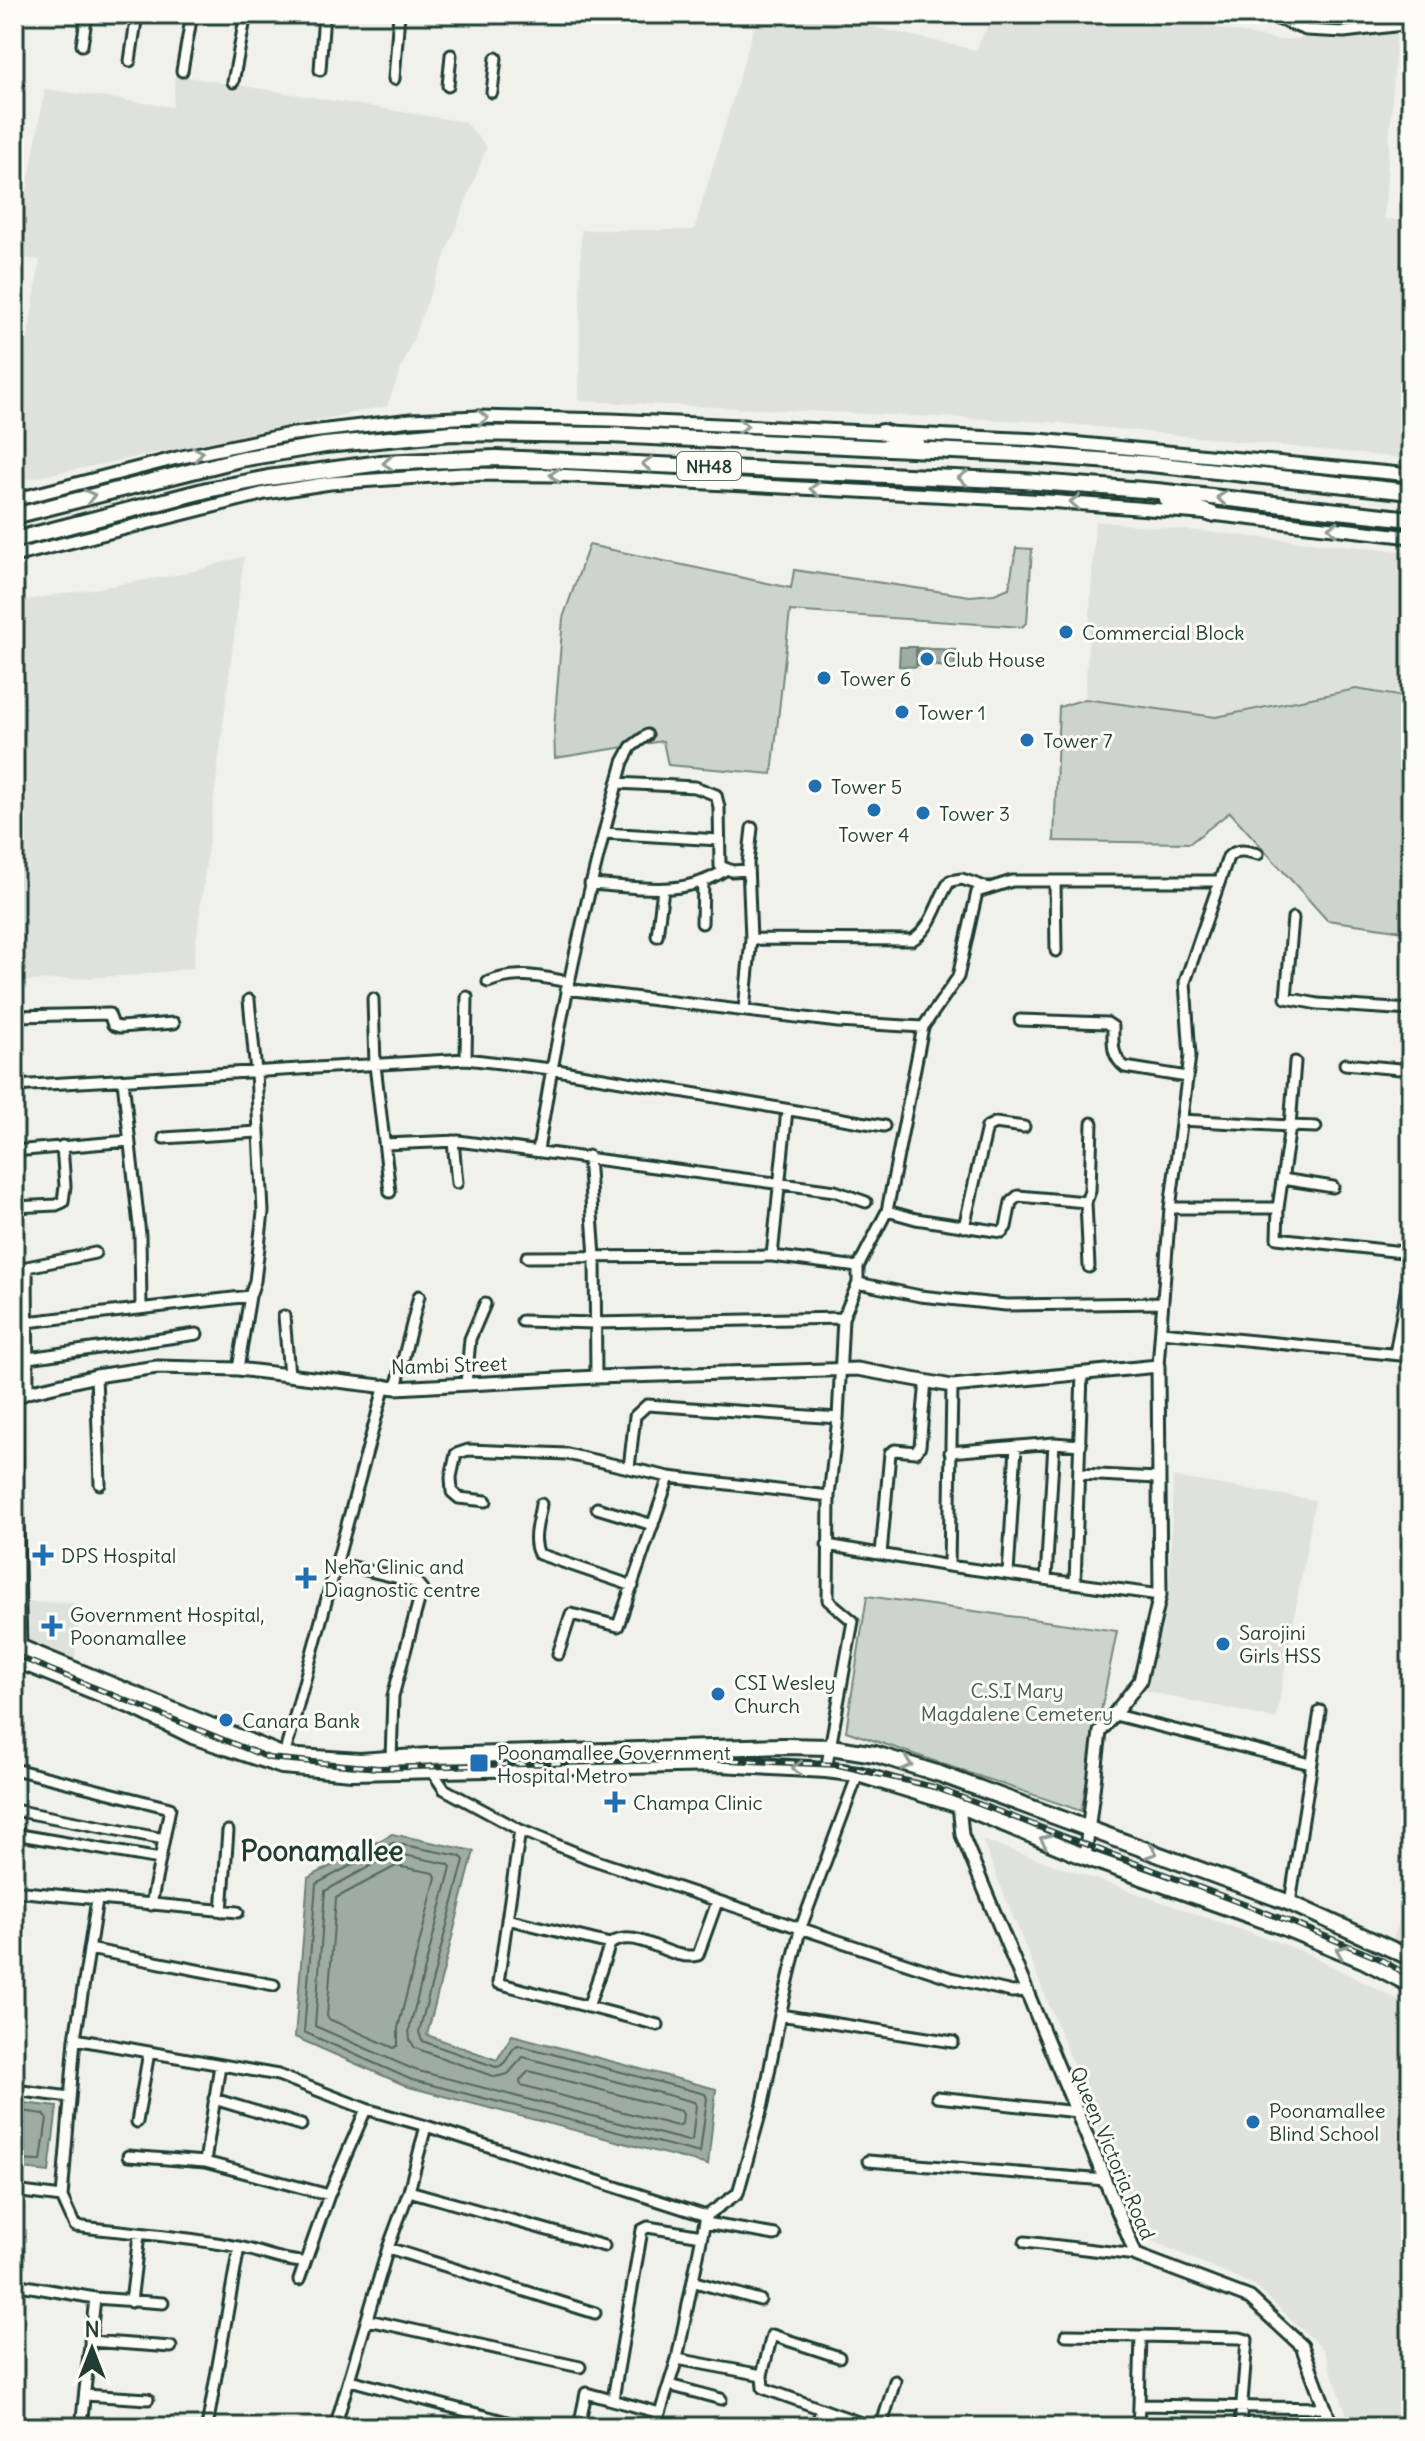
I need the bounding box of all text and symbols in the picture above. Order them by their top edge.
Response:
one-way arrow [477,409,490,426]
one-way arrow [737,417,750,434]
one-way arrow [191,445,204,462]
road number: NH48 [677,452,741,480]
one-way arrow [381,454,394,471]
one-way arrow [640,455,653,472]
one-way arrow [549,467,561,484]
one-way arrow [956,469,969,486]
one-way arrow [808,480,821,497]
one-way arrow [82,489,96,506]
one-way arrow [1215,490,1228,507]
one-way arrow [1068,494,1081,511]
one-way arrow [1327,520,1340,537]
place label: Commercial Block [1082,620,1245,645]
marker: Commercial Block [1057,623,1075,641]
place label: Club House [943,647,1045,672]
marker: Club House [918,650,936,668]
place label: Tower 6 [840,666,911,691]
marker: Tower 6 [815,669,833,687]
place label: Tower 1 [918,700,986,725]
marker: Tower 1 [893,703,911,721]
place label: Tower 7 [1043,728,1113,753]
marker: Tower 7 [1018,731,1036,749]
place label: Tower 5 [831,774,902,799]
marker: Tower 5 [806,777,824,795]
marker: Tower 4 [865,801,883,819]
place label: Tower 3 [939,801,1010,826]
marker: Tower 3 [914,804,932,822]
place label: Tower 4 [838,822,910,847]
street label: Nambi Street [390,1350,508,1380]
place label: DPS Hospital [61,1543,176,1568]
marker: DPS Hospital [32,1544,54,1566]
place label: Neha Clinic and Diagnostic centre [324,1554,480,1602]
marker: Neha Clinic and Diagnostic centre [295,1567,317,1589]
place label: Government Hospital, Poonamallee [70,1602,265,1650]
marker: Government Hospital, Poonamallee [41,1615,63,1637]
place label: Sarojini Girls HSS [1239,1620,1321,1668]
marker: Sarojini Girls HSS [1214,1635,1232,1653]
place label: CSI Wesley Church [734,1670,836,1718]
park label: C.S.I Mary Magdalene Cemetery [921,1678,1113,1726]
marker: CSI Wesley Church [709,1685,727,1703]
place label: Canara Bank [242,1708,360,1733]
marker: Canara Bank [217,1711,235,1729]
place label: Poonamallee Government Hospital Metro [497,1740,731,1788]
marker: Poonamallee Government Hospital Metro [468,1752,490,1774]
one-way arrow [900,1755,914,1771]
one-way arrow [790,1760,803,1777]
place label: Champa Clinic [633,1790,763,1815]
marker: Champa Clinic [604,1791,626,1813]
district label: Poonamallee [240,1833,404,1869]
one-way arrow [1039,1834,1053,1850]
one-way arrow [1144,1842,1158,1858]
one-way arrow [1335,1944,1349,1960]
street label: Queen Victoria Road [1065,2063,1161,2243]
place label: Poonamallee Blind School [1269,2098,1386,2146]
marker: Poonamallee Blind School [1244,2113,1262,2131]
north arrow [52,2309,132,2389]
text: N [84,2315,100,2343]

